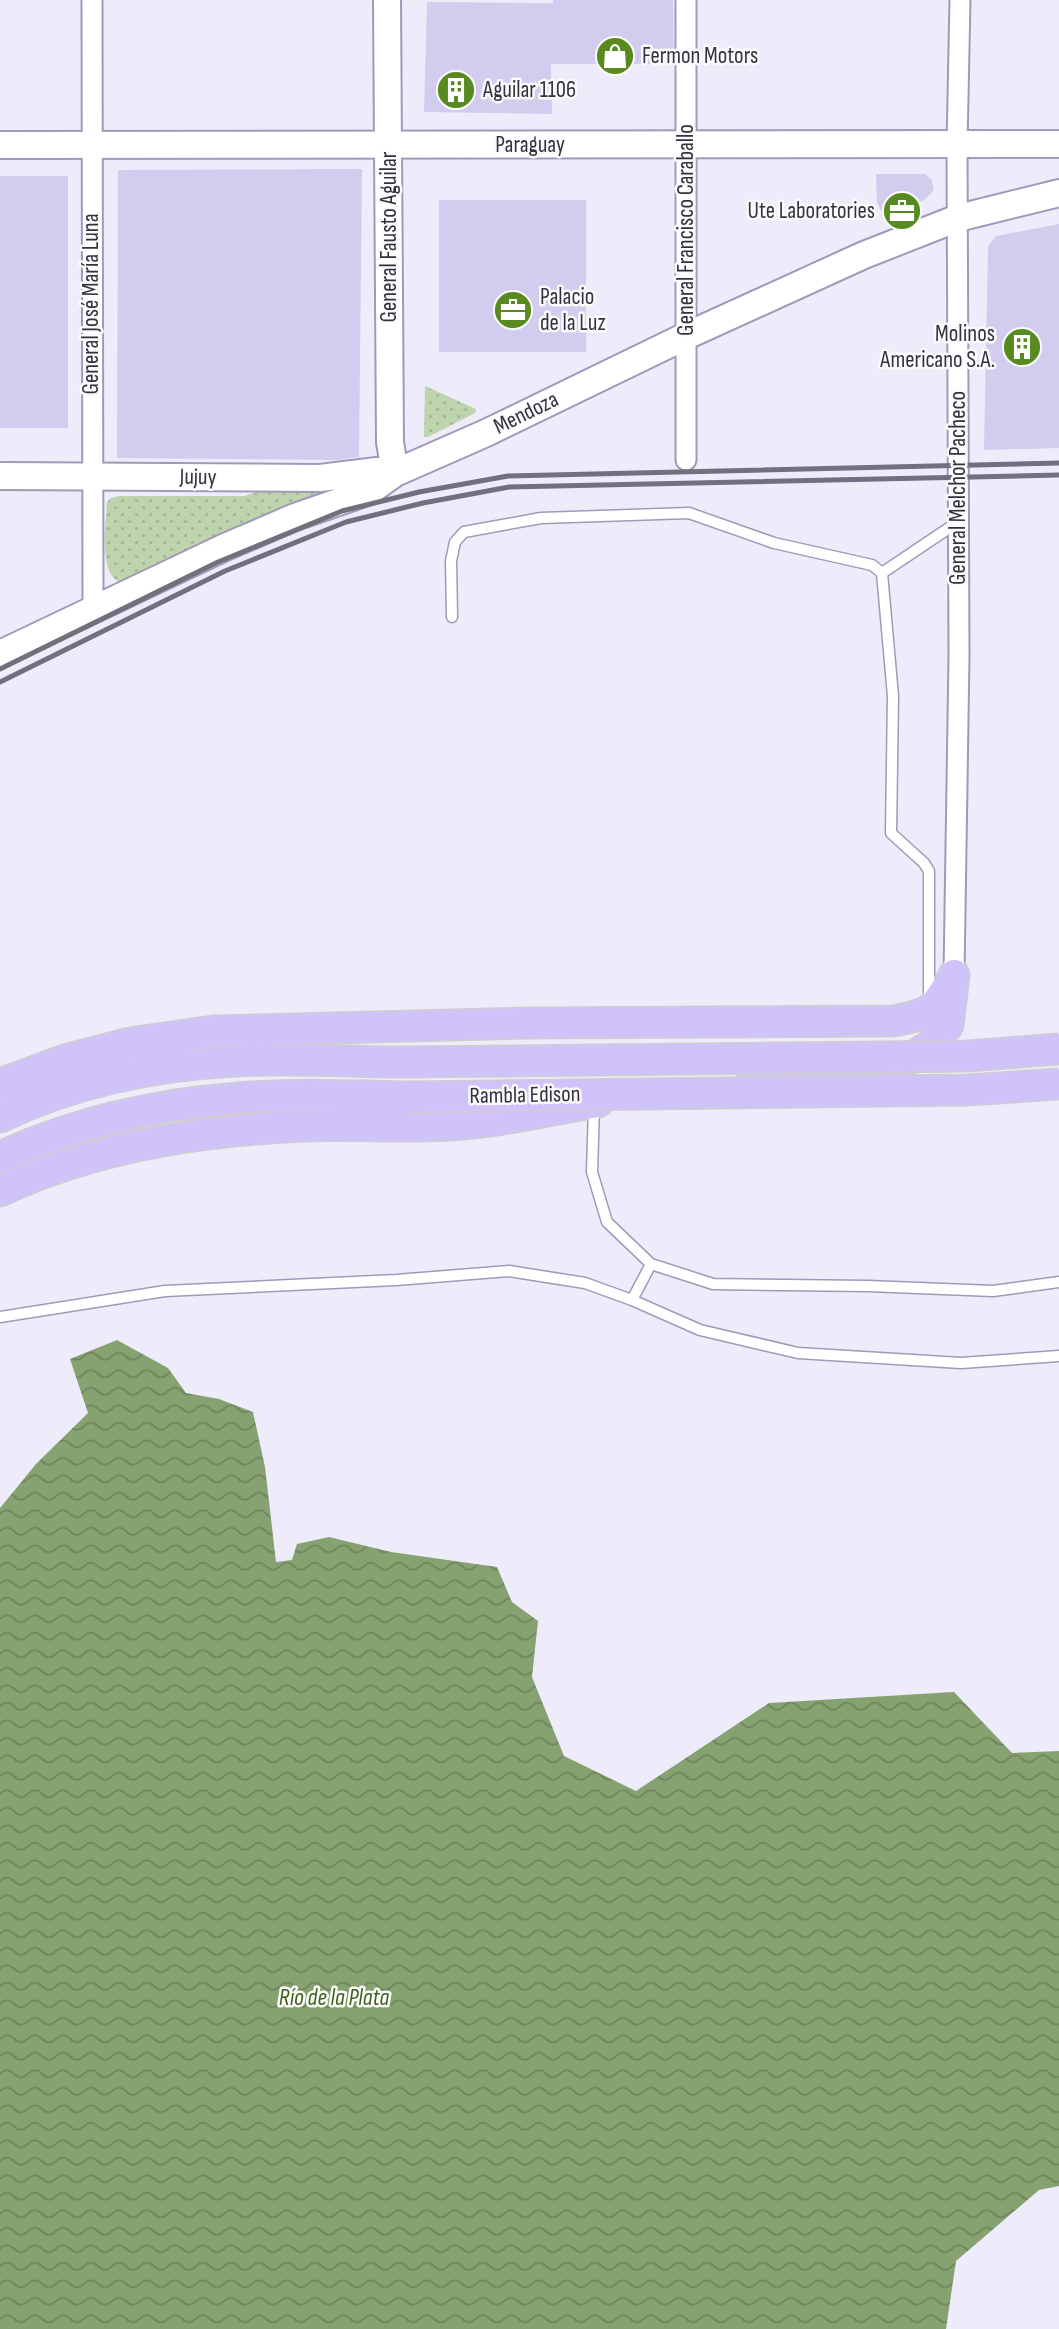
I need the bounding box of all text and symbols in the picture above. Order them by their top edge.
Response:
shop icon: Fermon Motors [594,35,636,77]
place label: Fermon Motors [642,42,758,70]
building icon: Aguilar 1106 [435,69,477,111]
place label: Aguilar 1106 [482,76,576,104]
street label: General Francisco Caraballo [672,124,700,336]
street label: Paraguay [495,131,565,159]
street label: General Fausto Aguilar [375,151,403,322]
office icon: Ute Laboratories [881,190,923,232]
place label: Ute Laboratories [748,197,875,225]
street label: General José María Luna [77,213,105,395]
place label: Palacio de la Luz [540,283,606,337]
office icon: Palacio de la Luz [492,289,534,331]
place label: Molinos Americano S.A. [879,320,995,374]
building icon: Molinos Americano S.A. [1001,326,1043,368]
street label: Mendoza [489,385,563,441]
street label: General Melchor Pacheco [944,391,972,585]
street label: Jujuy [178,463,217,491]
street label: Rambla Edison [469,1080,581,1110]
water label: Río de la Plata [279,1983,389,2012]

